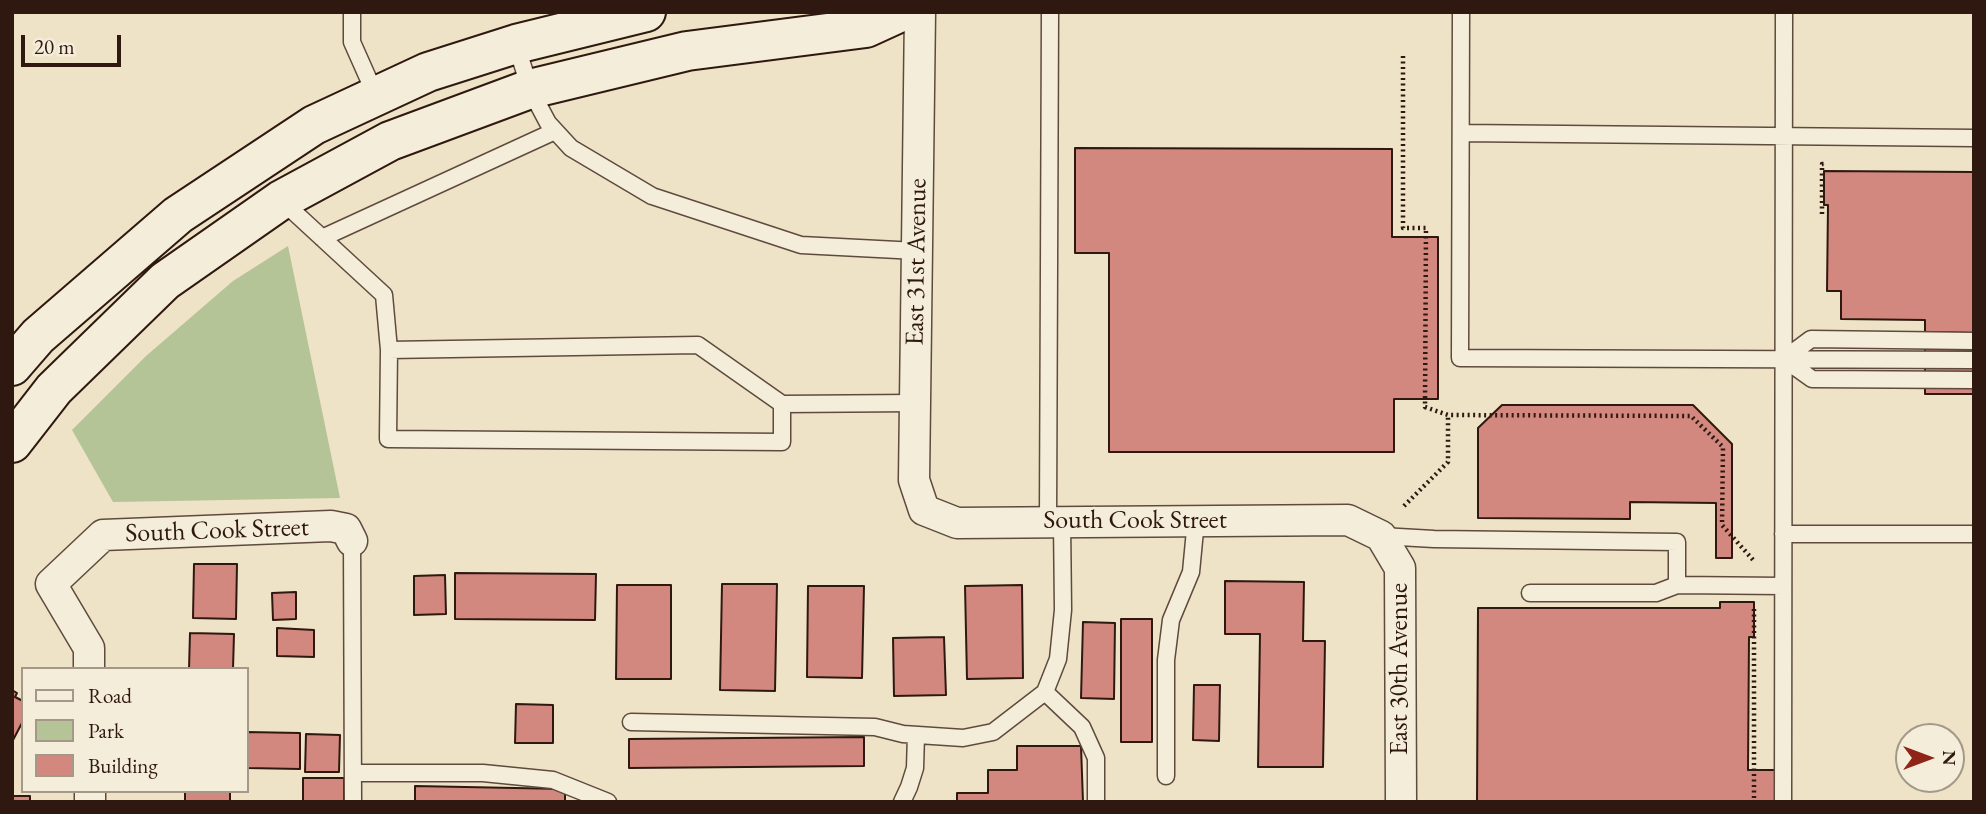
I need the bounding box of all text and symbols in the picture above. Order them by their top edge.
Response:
scale bar [24,21,124,65]
text: 20 m [34,33,75,60]
street label: East 31st Avenue [900,178,934,346]
street label: South Cook Street [1043,505,1227,537]
street label: South Cook Street [125,512,309,550]
street label: East 30th Avenue [1384,583,1416,755]
legend [21,667,248,793]
text: Road [88,682,132,709]
text: Park [88,717,124,744]
north arrow [1895,723,1965,793]
text: N [1937,750,1962,766]
text: Building [88,752,158,779]

